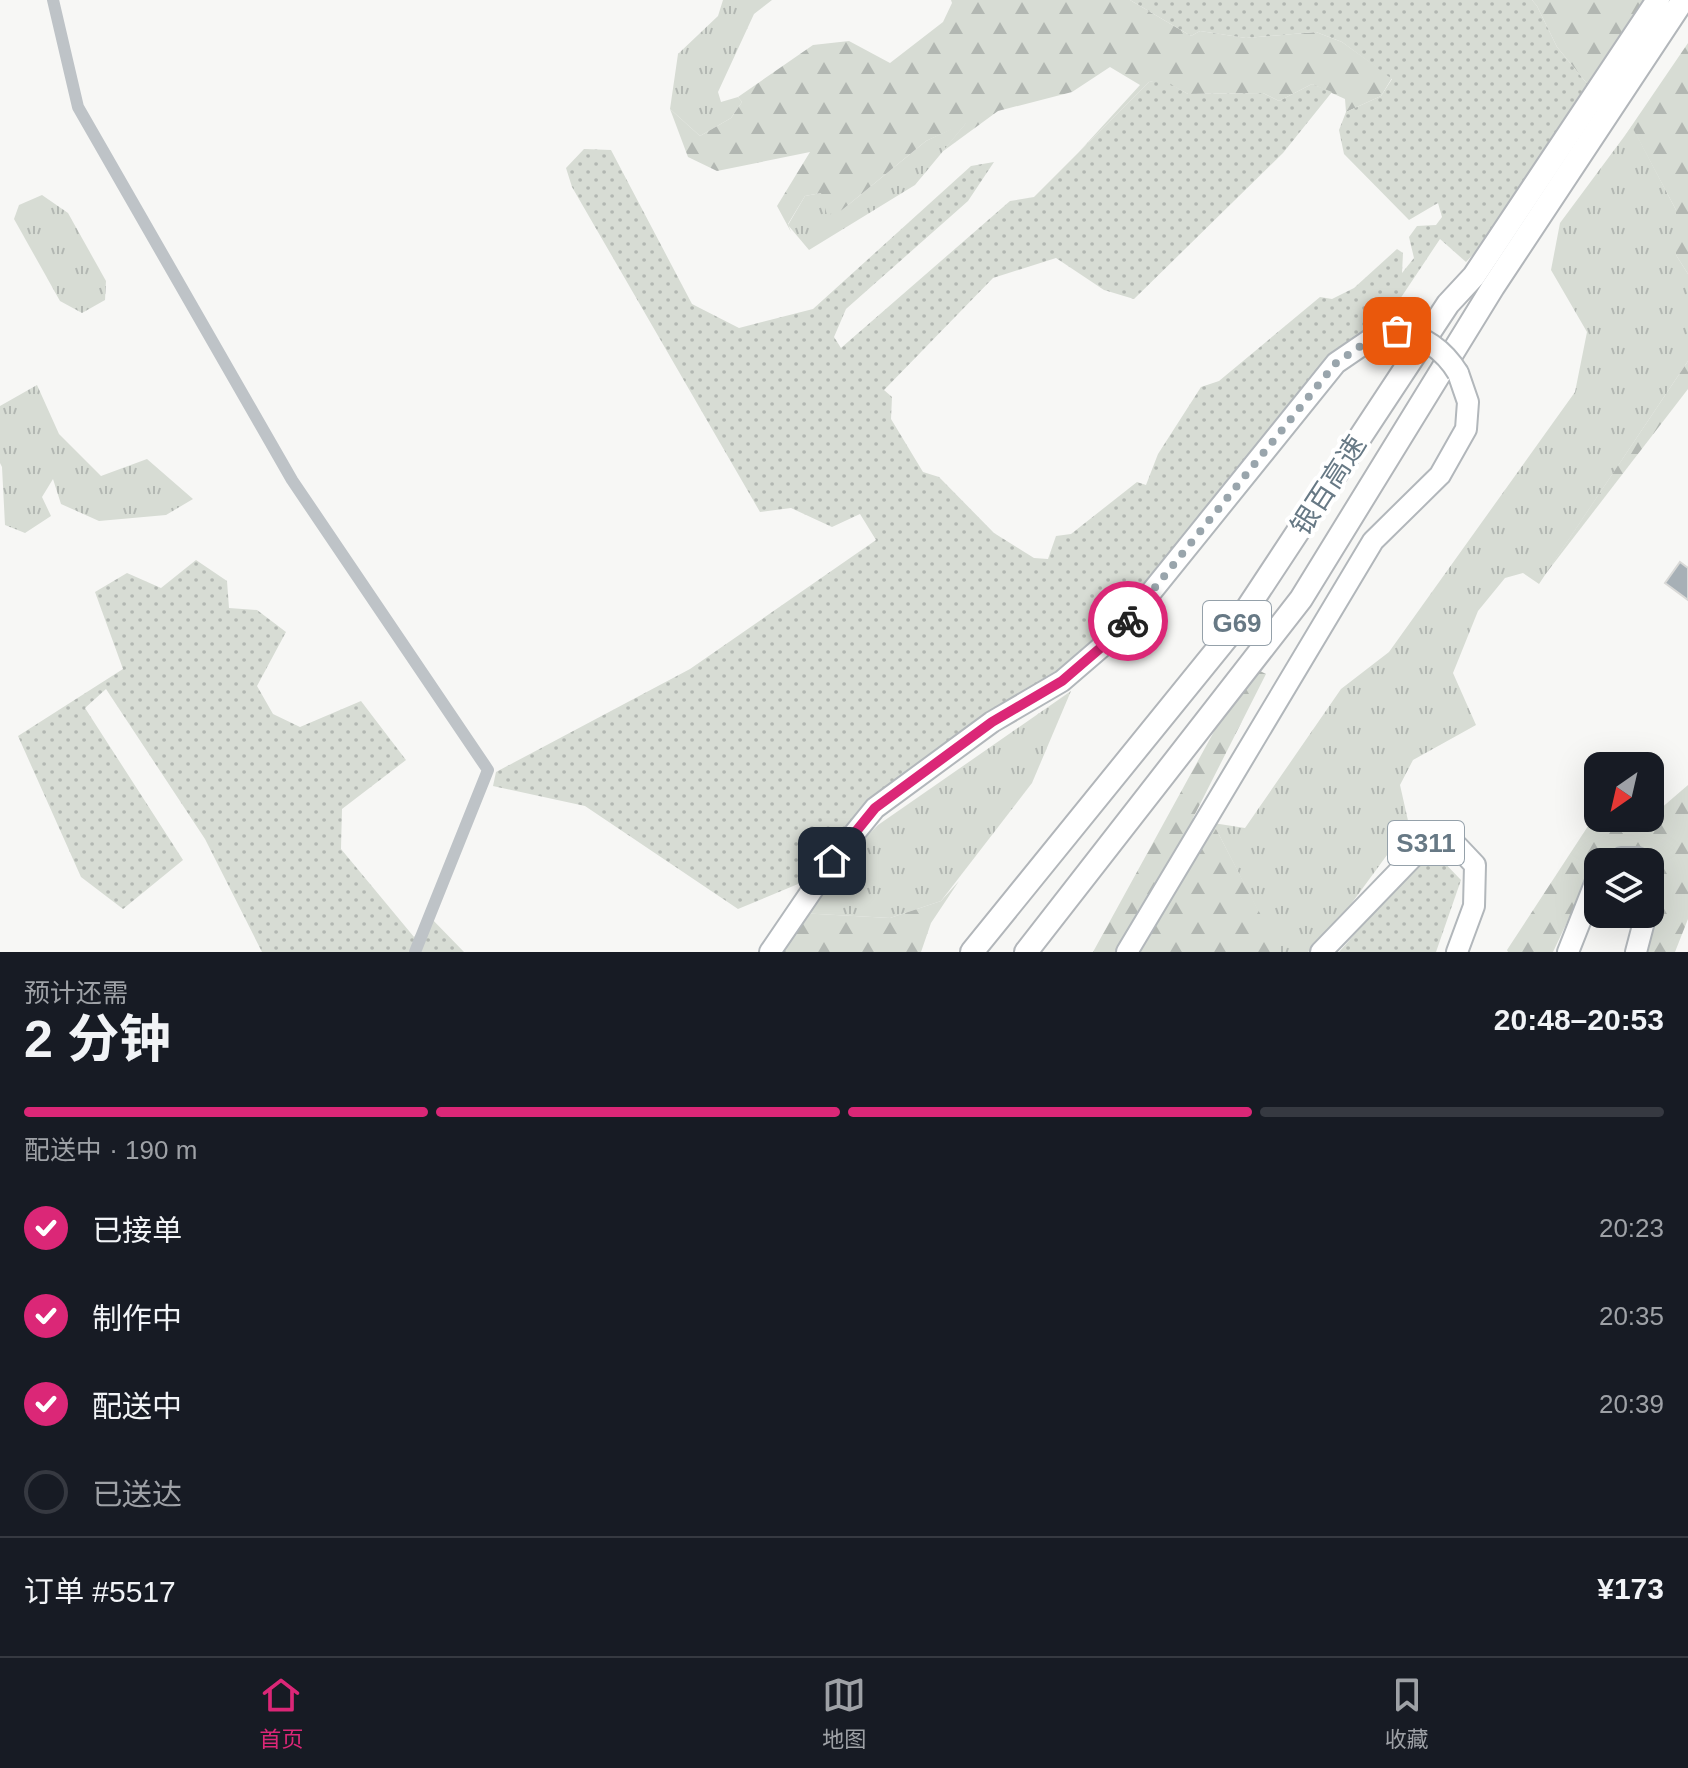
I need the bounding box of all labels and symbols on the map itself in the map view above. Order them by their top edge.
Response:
pin [1363,297,1431,365]
street label: 银百高速 [1285,430,1372,541]
courier [1088,581,1168,661]
road number: G69 [1203,601,1271,645]
north arrow [1584,752,1664,832]
road number: S311 [1388,821,1464,865]
pin [798,827,866,895]

